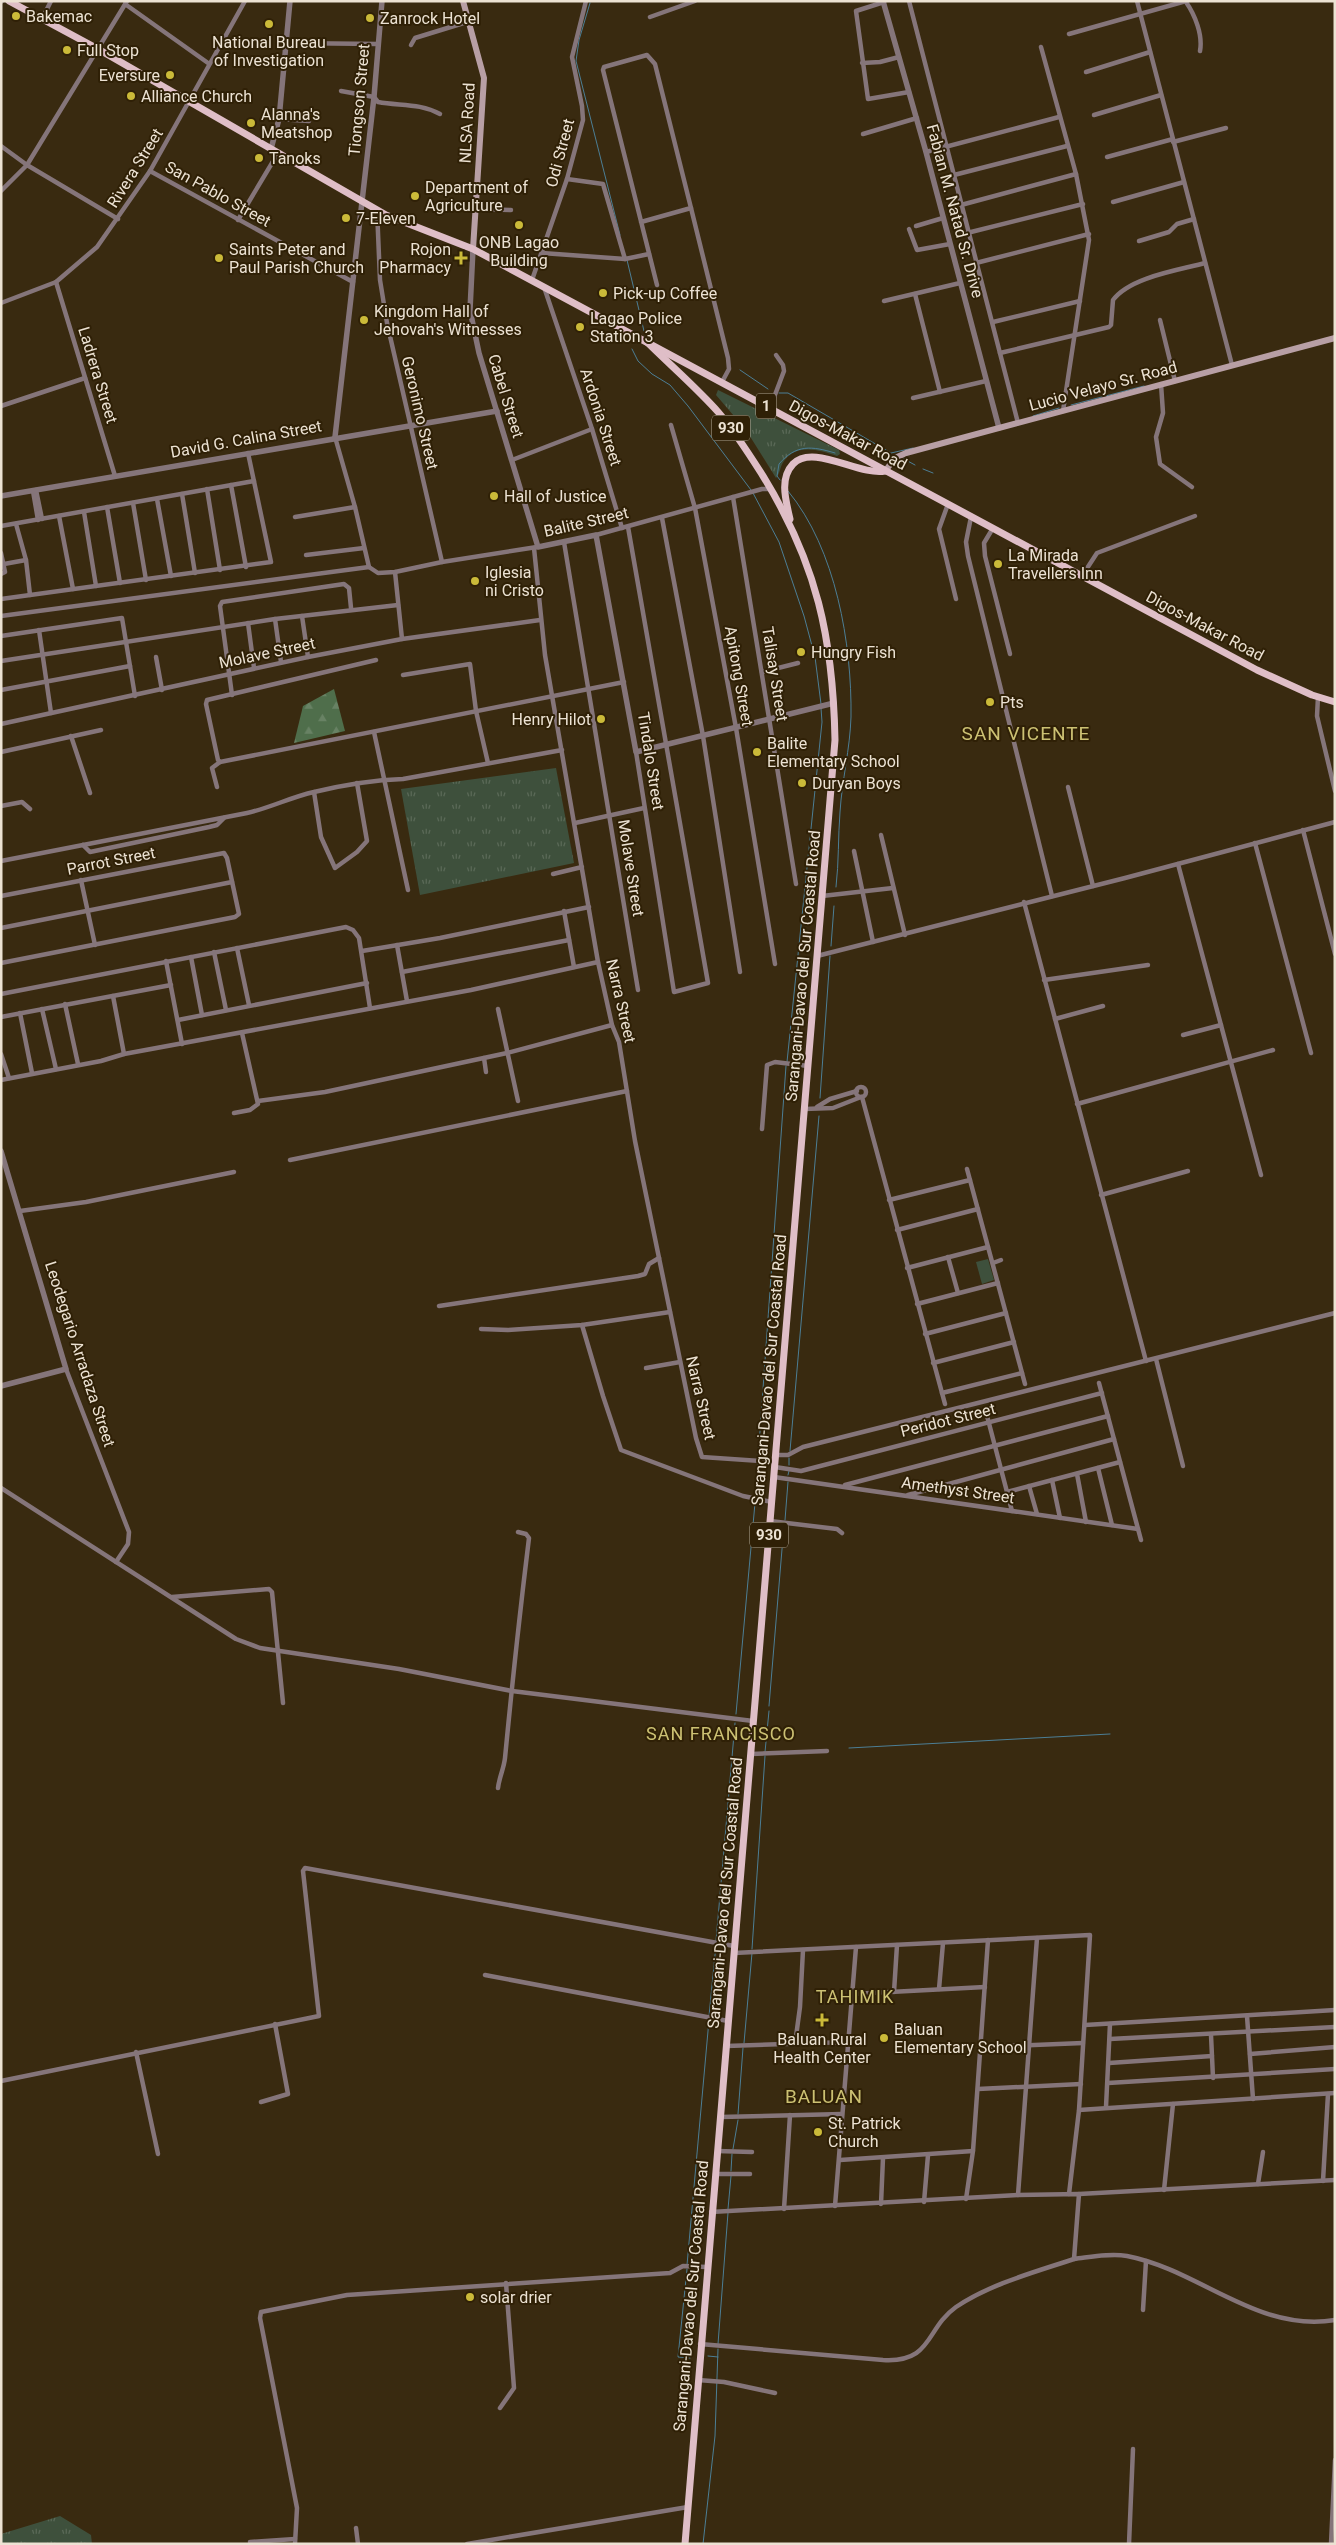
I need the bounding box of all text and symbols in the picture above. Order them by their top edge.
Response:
place label: Bakemac [26,7,92,26]
place label: Zanrock Hotel [380,9,480,28]
marker: Bakemac [10,10,22,22]
marker: Zanrock Hotel [364,12,376,24]
marker: National Bureau of Investigation [263,18,275,30]
place label: National Bureau of Investigation [212,33,326,70]
place label: Full Stop [77,41,139,60]
street label: Tiongson Street [345,43,373,157]
marker: Full Stop [61,44,73,56]
place label: Eversure [99,66,160,85]
marker: Eversure [164,69,176,81]
street label: NLSA Road [455,82,479,164]
place label: Alliance Church [141,87,252,106]
marker: Alliance Church [125,90,137,102]
place label: Alanna's Meatshop [261,105,333,142]
marker: Alanna's Meatshop [245,117,257,129]
street label: Odi Street [542,117,578,189]
street label: Fabian M. Natad Sr. Drive [923,122,987,300]
street label: Rivera Street [103,125,167,211]
place label: Tanoks [269,149,321,168]
marker: Tanoks [253,152,265,164]
street label: San Pablo Street [162,157,274,231]
place label: Department of Agriculture [425,178,528,215]
marker: Department of Agriculture [409,190,421,202]
place label: 7-Eleven [356,209,416,228]
marker: 7-Eleven [340,212,352,224]
marker: ONB Lagao Building [513,219,525,231]
place label: ONB Lagao Building [479,233,559,270]
place label: Saints Peter and Paul Parish Church [229,240,364,277]
place label: Rojon Pharmacy [379,240,451,277]
marker: Saints Peter and Paul Parish Church [213,252,225,264]
marker: Rojon Pharmacy [455,252,467,264]
place label: Pick-up Coffee [613,284,717,303]
marker: Pick-up Coffee [597,287,609,299]
place label: Kingdom Hall of Jehovah's Witnesses [374,302,522,339]
place label: Lagao Police Station 3 [590,309,682,346]
marker: Kingdom Hall of Jehovah's Witnesses [358,314,370,326]
marker: Lagao Police Station 3 [574,321,586,333]
street label: Ladrera Street [74,324,122,426]
street label: Cabel Street [484,352,528,440]
street label: Geronimo Street [398,354,442,472]
street label: Lucio Velayo Sr. Road [1027,357,1179,415]
street label: Ardonia Street [576,366,626,468]
road number: 1 [756,394,776,418]
street label: Digos-Makar Road [786,396,910,474]
street label: David G. Calina Street [169,416,323,462]
road number: 930 [712,416,750,440]
place label: Hall of Justice [504,487,606,506]
marker: Hall of Justice [488,490,500,502]
street label: Balite Street [542,503,630,541]
place label: La Mirada Travellers Inn [1008,546,1103,583]
marker: La Mirada Travellers Inn [992,558,1004,570]
place label: Iglesia ni Cristo [485,563,544,600]
marker: Iglesia ni Cristo [469,575,481,587]
street label: Digos-Makar Road [1143,587,1267,665]
street label: Apitong Street [721,624,757,728]
street label: Talisay Street [758,625,792,723]
street label: Molave Street [217,634,317,672]
place label: Hungry Fish [811,643,896,662]
marker: Hungry Fish [795,646,807,658]
place label: Pts [1000,693,1024,712]
marker: Pts [984,696,996,708]
place label: Henry Hilot [512,710,591,729]
street label: Tindalo Street [634,711,668,811]
marker: Henry Hilot [595,713,607,725]
district label: SAN VICENTE [962,722,1090,745]
place label: Balite Elementary School [767,734,900,771]
marker: Balite Elementary School [751,746,763,758]
place label: Duryan Boys [812,774,901,793]
marker: Duryan Boys [796,777,808,789]
street label: Molave Street [614,818,648,918]
street label: Sarangani-Davao del Sur Coastal Road [782,830,824,1102]
street label: Parrot Street [65,843,157,879]
street label: Narra Street [602,957,640,1045]
street label: Sarangani-Davao del Sur Coastal Road [748,1234,790,1506]
street label: Leodegario Arradaza Street [41,1259,119,1449]
street label: Narra Street [682,1354,720,1442]
street label: Peridot Street [898,1399,998,1441]
street label: Amethyst Street [900,1473,1016,1507]
road number: 930 [750,1522,788,1548]
district label: SAN FRANCISCO [646,1723,796,1744]
street label: Sarangani-Davao del Sur Coastal Road [704,1757,746,2029]
district label: TAHIMIK [816,1986,894,2007]
marker: Baluan Rural Health Center [815,2013,829,2027]
place label: Baluan Elementary School [894,2020,1027,2057]
place label: Baluan Rural Health Center [773,2030,871,2067]
marker: Baluan Elementary School [878,2032,890,2044]
district label: BALUAN [785,2085,863,2108]
place label: St. Patrick Church [828,2114,902,2151]
marker: St. Patrick Church [812,2126,824,2138]
street label: Sarangani-Davao del Sur Coastal Road [670,2160,712,2432]
place label: solar drier [480,2288,552,2307]
marker: solar drier [464,2291,476,2303]

